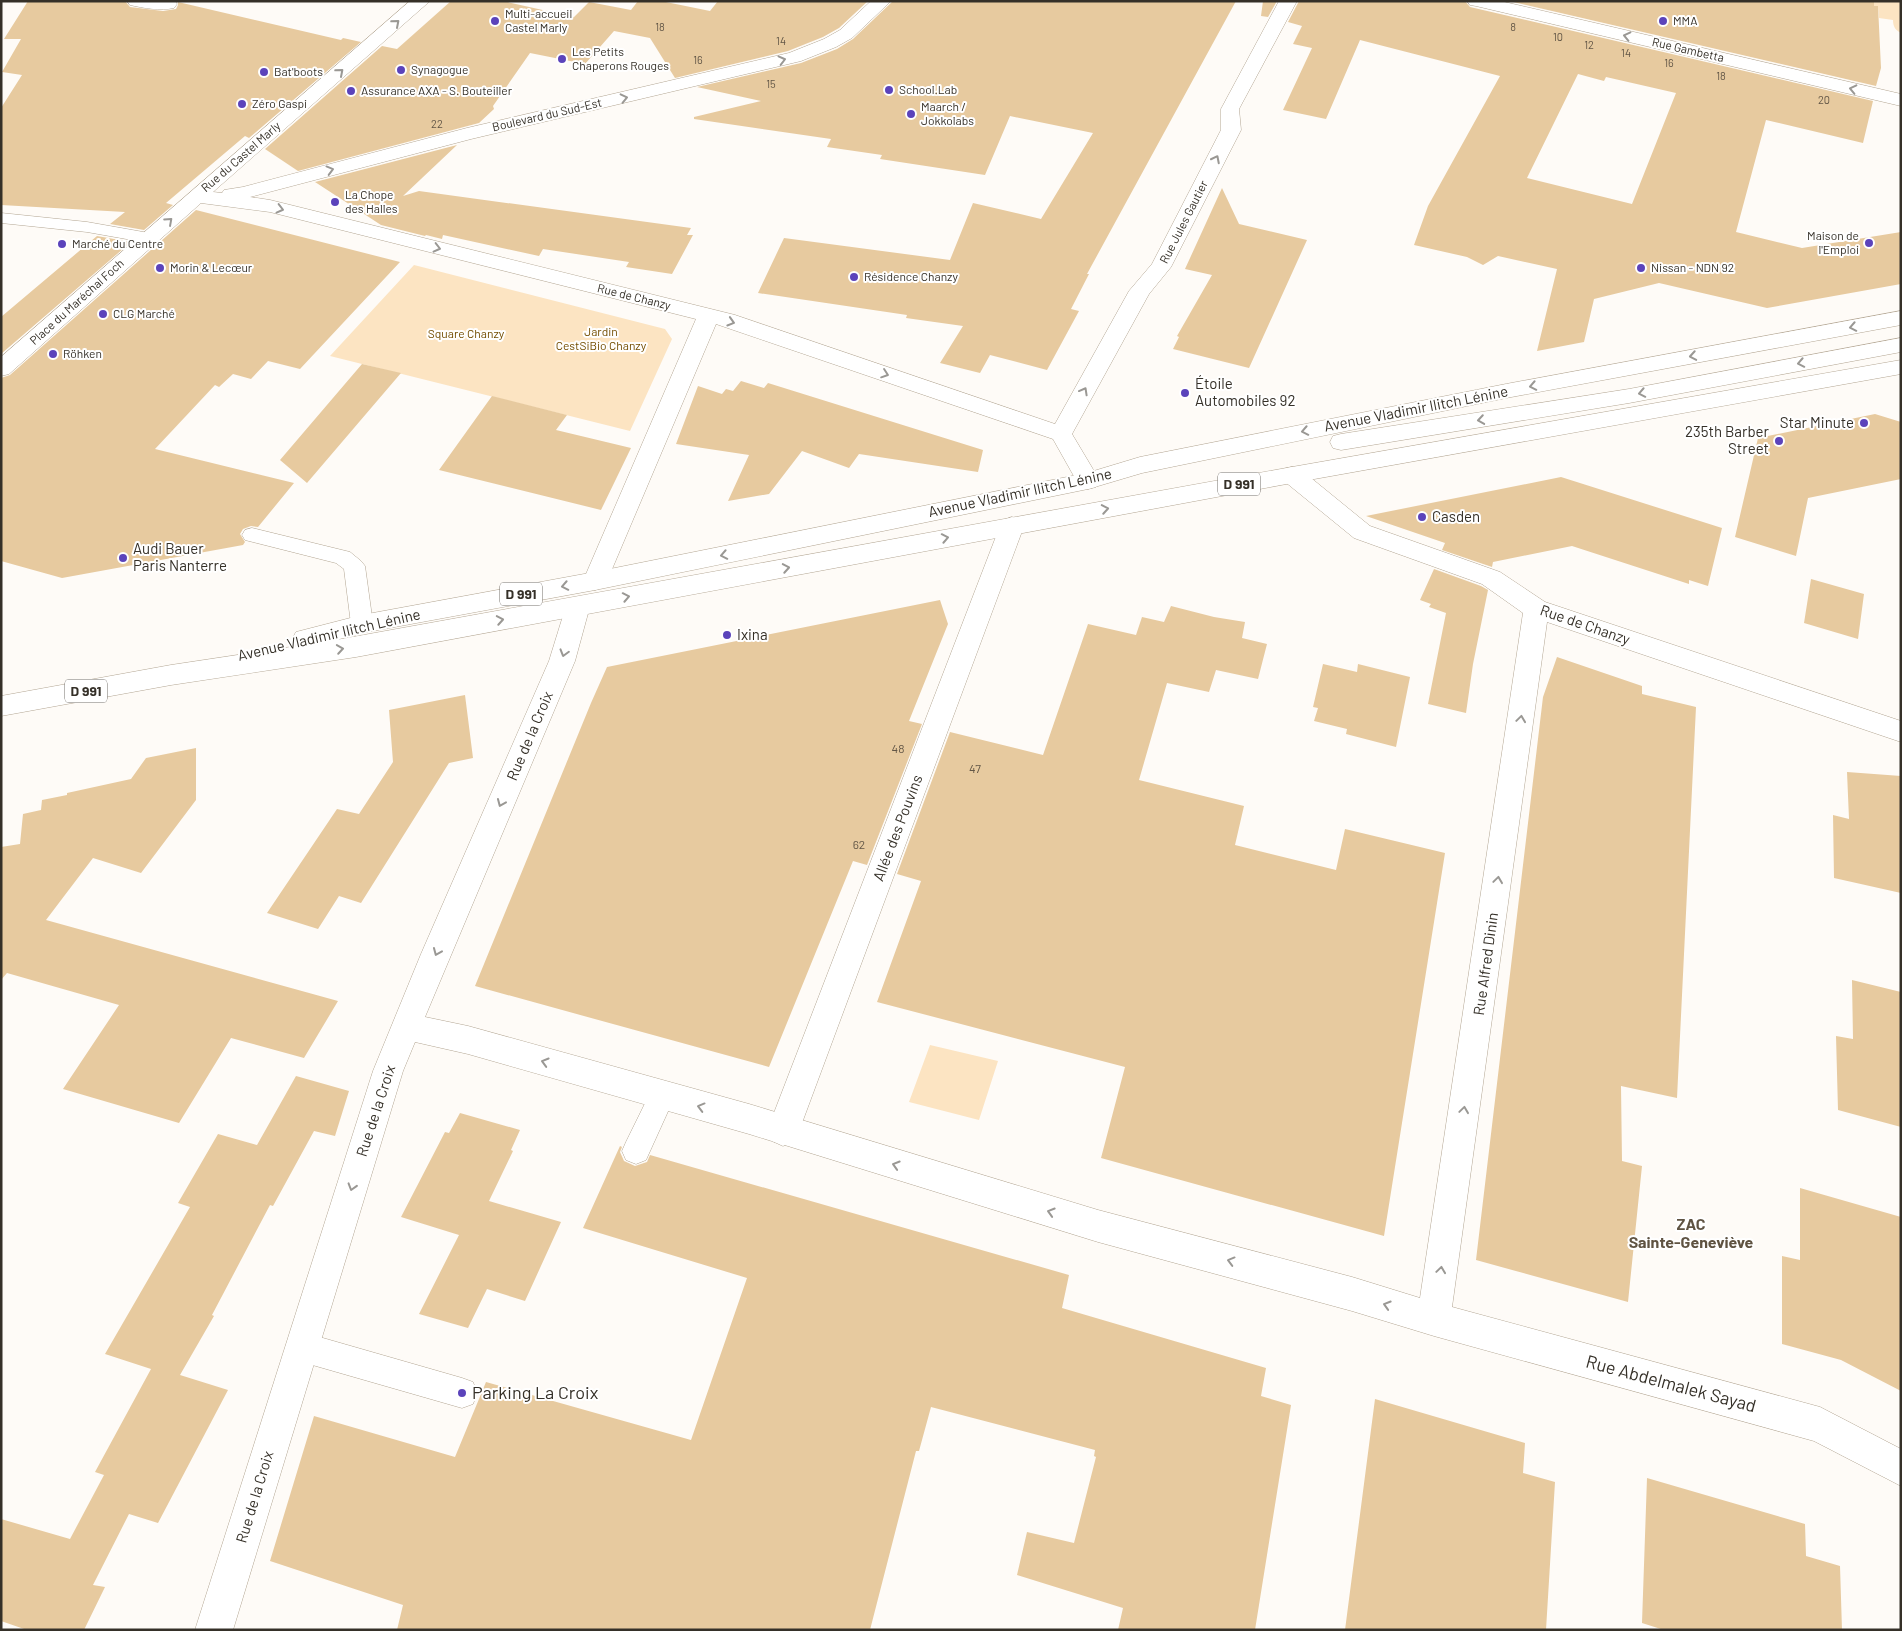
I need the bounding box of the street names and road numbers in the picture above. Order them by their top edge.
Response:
street label: Rue Gambetta [1651,34,1726,64]
street label: Boulevard du Sud-Est [491,95,603,133]
street label: Rue du Castel Marly [198,118,283,194]
street label: Rue Jules Gautier [1156,177,1210,265]
street label: Place du Maréchal Foch [27,255,126,347]
street label: Rue de Chanzy [596,280,673,312]
street label: Avenue Vladimir Ilitch Lénine [1322,381,1509,435]
street label: Avenue Vladimir Ilitch Lénine [926,464,1113,520]
road number: D 991 [1218,472,1260,496]
road number: D 991 [500,582,542,606]
street label: Rue de Chanzy [1538,600,1633,648]
street label: Avenue Vladimir Ilitch Lénine [236,604,422,664]
road number: D 991 [65,679,107,702]
street label: Rue de la Croix [502,688,556,783]
street label: Allée des Pouvins [869,772,926,883]
street label: Rue Alfred Dinin [1469,911,1501,1016]
street label: Rue de la Croix [352,1063,398,1159]
street label: Rue Abdelmalek Sayad [1584,1350,1759,1416]
street label: Rue de la Croix [232,1449,277,1545]

